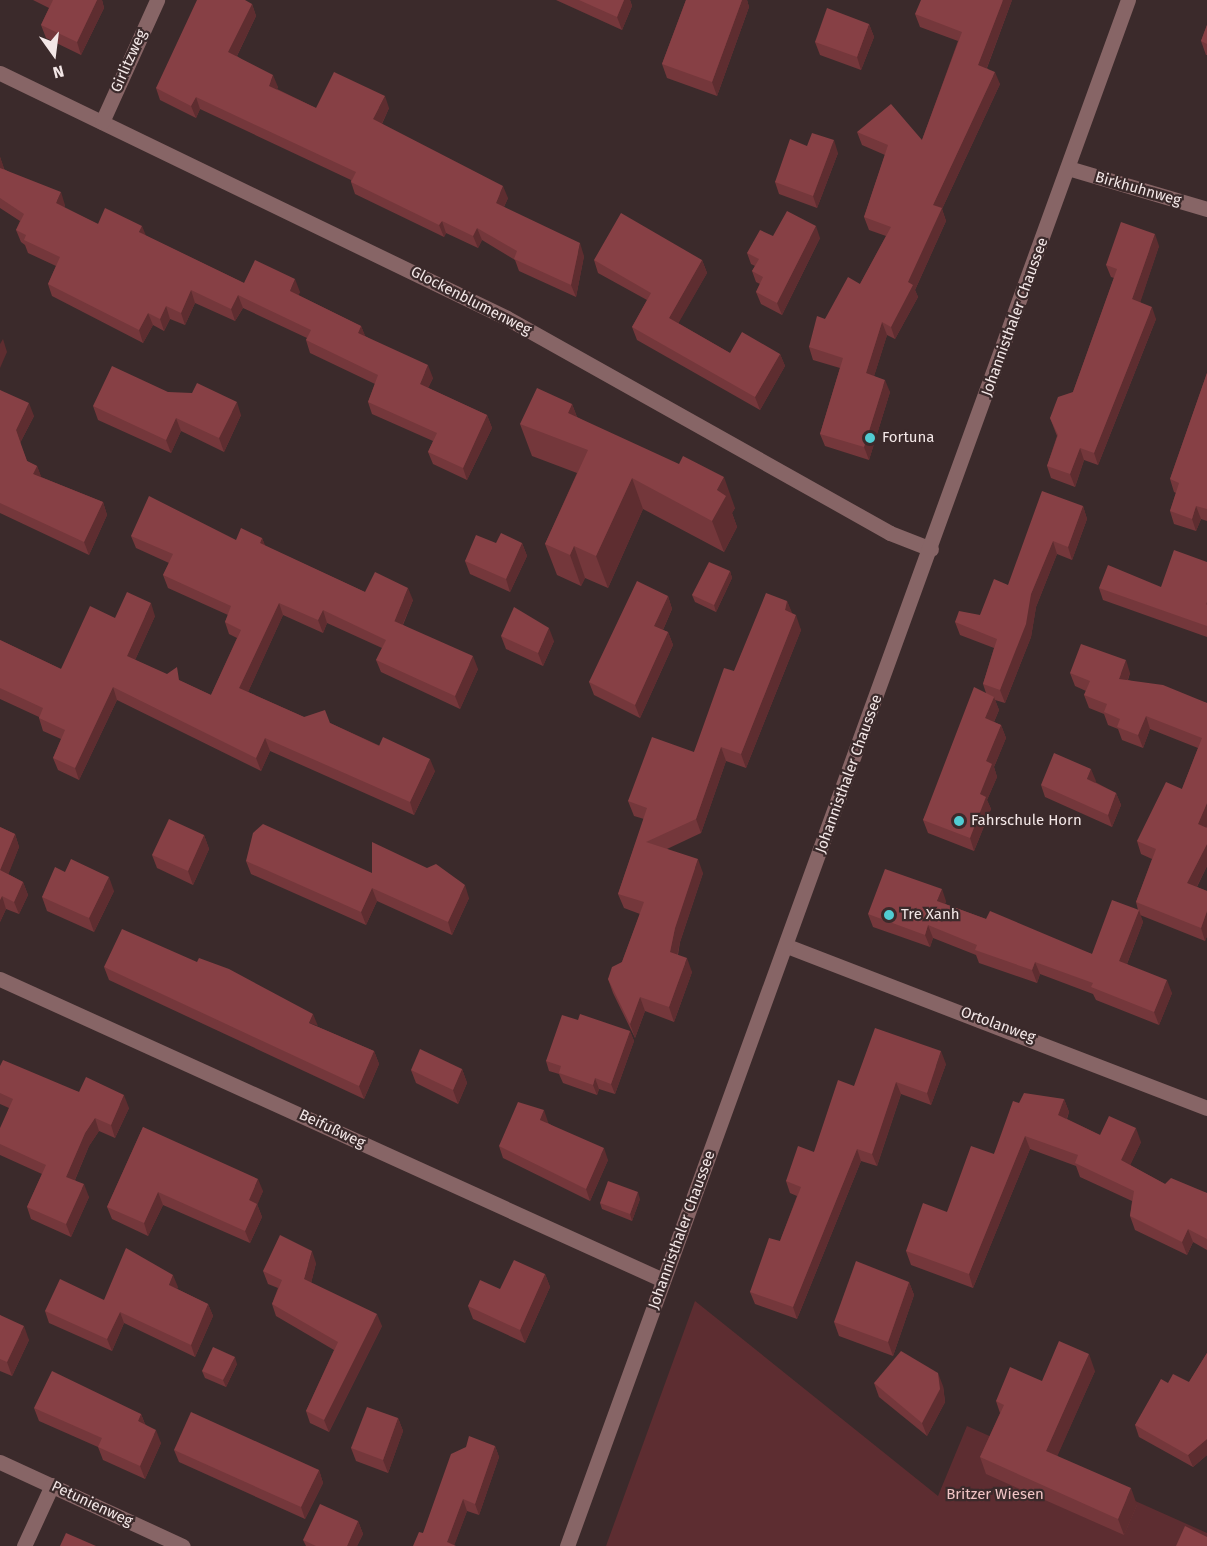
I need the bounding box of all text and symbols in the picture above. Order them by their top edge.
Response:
north arrow [24,24,84,84]
street label: Girlitzweg [107,27,151,95]
text: N [51,61,66,82]
street label: Birkhuhnweg [1093,168,1183,210]
street label: Johannisthaler Chaussee [978,235,1052,399]
street label: Glockenblumenweg [408,263,534,339]
place label: Fortuna [882,429,934,447]
marker: Fortuna [863,431,877,445]
street label: Johannisthaler Chaussee [812,692,886,856]
place label: Fahrschule Horn [971,812,1082,830]
marker: Fahrschule Horn [952,814,966,828]
place label: Tre Xanh [901,906,960,924]
marker: Tre Xanh [882,908,896,922]
street label: Ortolanweg [958,1003,1038,1047]
street label: Beifußweg [296,1106,368,1152]
street label: Johannisthaler Chaussee [645,1148,719,1312]
street label: Petunienweg [49,1477,135,1531]
park label: Britzer Wiesen [946,1486,1044,1504]

